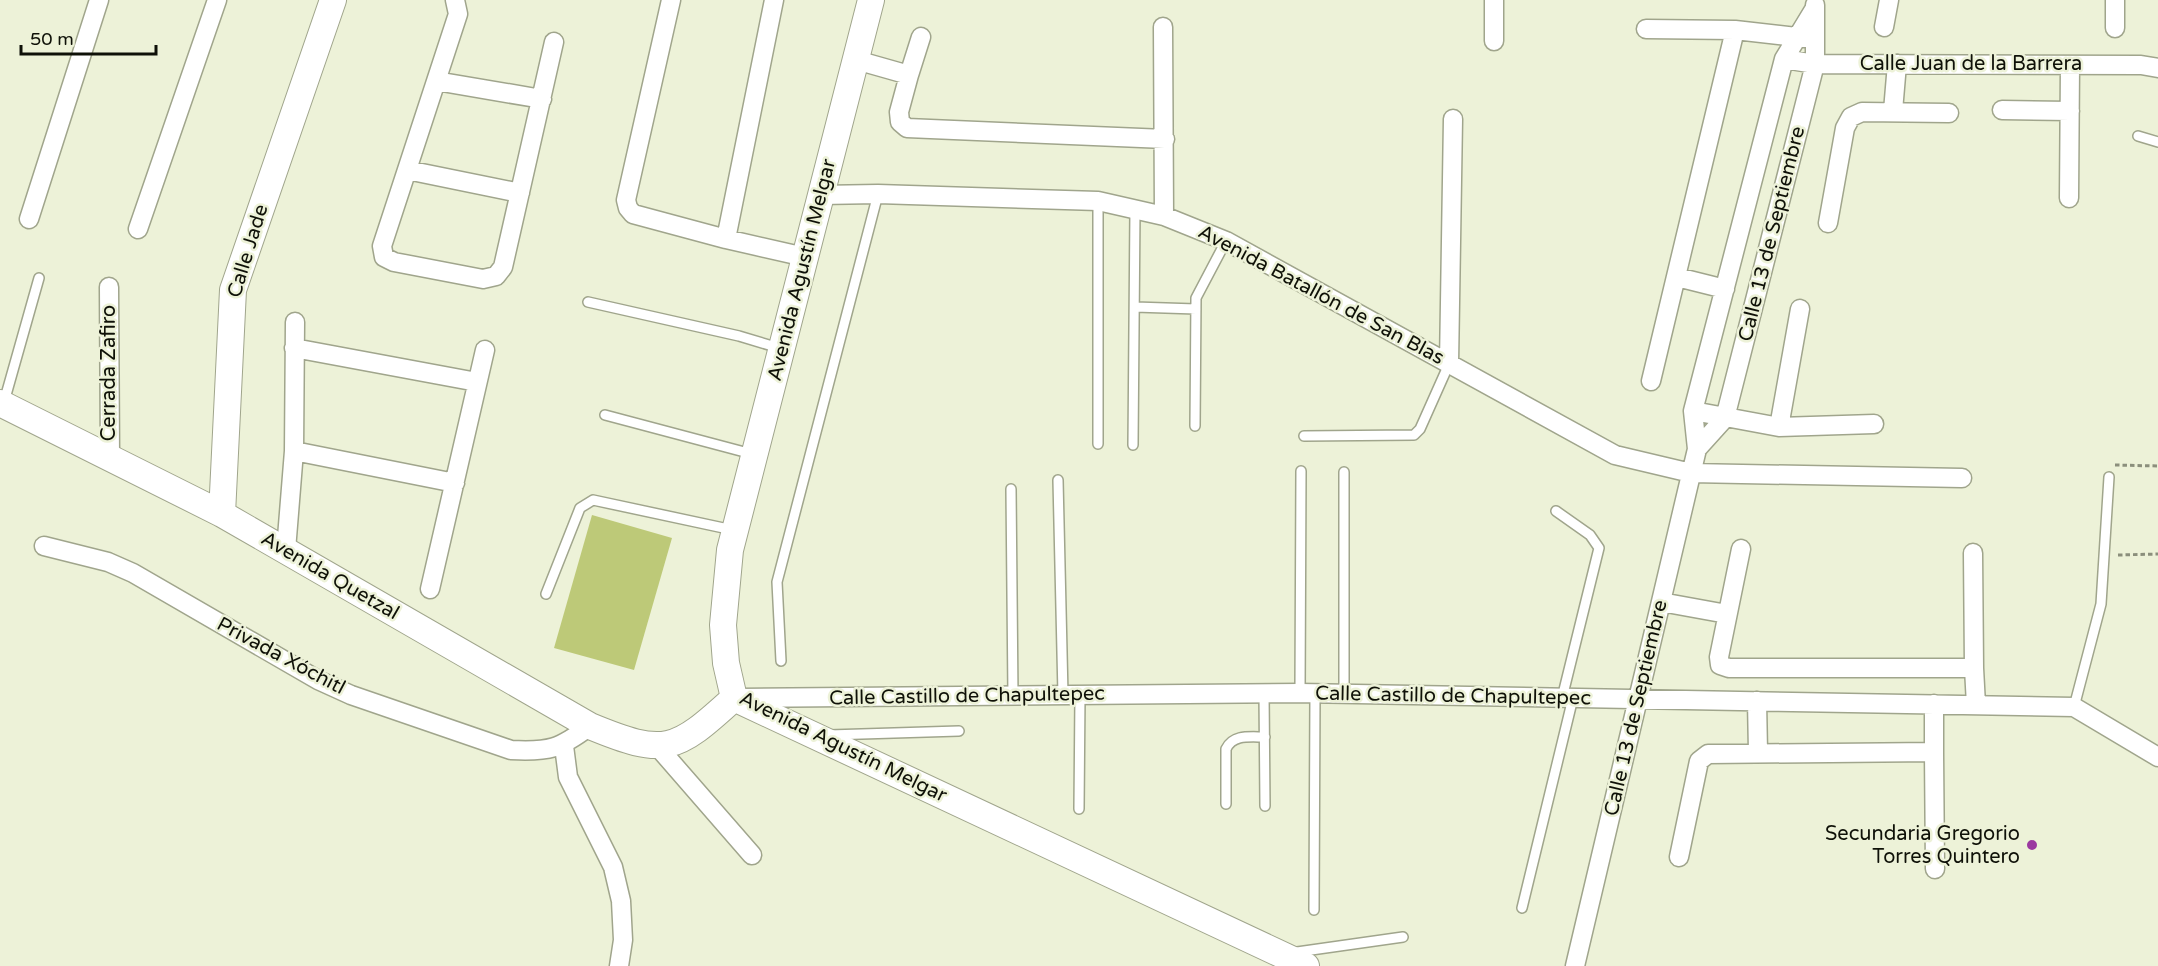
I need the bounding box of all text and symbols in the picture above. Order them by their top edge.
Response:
scale bar [21,18,156,56]
text: 50 m [30,28,74,50]
street label: Calle Juan de la Barrera [1860,52,2082,76]
street label: Calle 13 de Septiembre [1734,124,1810,344]
street label: Avenida Agustín Melgar [763,156,841,384]
street label: Calle Jade [222,202,274,300]
street label: Avenida Batallón de San Blas [1194,220,1448,370]
street label: Cerrada Zafiro [97,305,121,441]
street label: Avenida Quetzal [257,527,403,625]
street label: Calle 13 de Septiembre [1599,598,1673,818]
street label: Privada Xóchitl [213,612,349,700]
street label: Calle Castillo de Chapultepec [829,682,1105,710]
street label: Calle Castillo de Chapultepec [1315,682,1591,710]
street label: Avenida Agustín Melgar [735,686,951,808]
place label: Secundaria Gregorio Torres Quintero [1825,822,2020,869]
marker: Secundaria Gregorio Torres Quintero [2025,838,2039,852]

